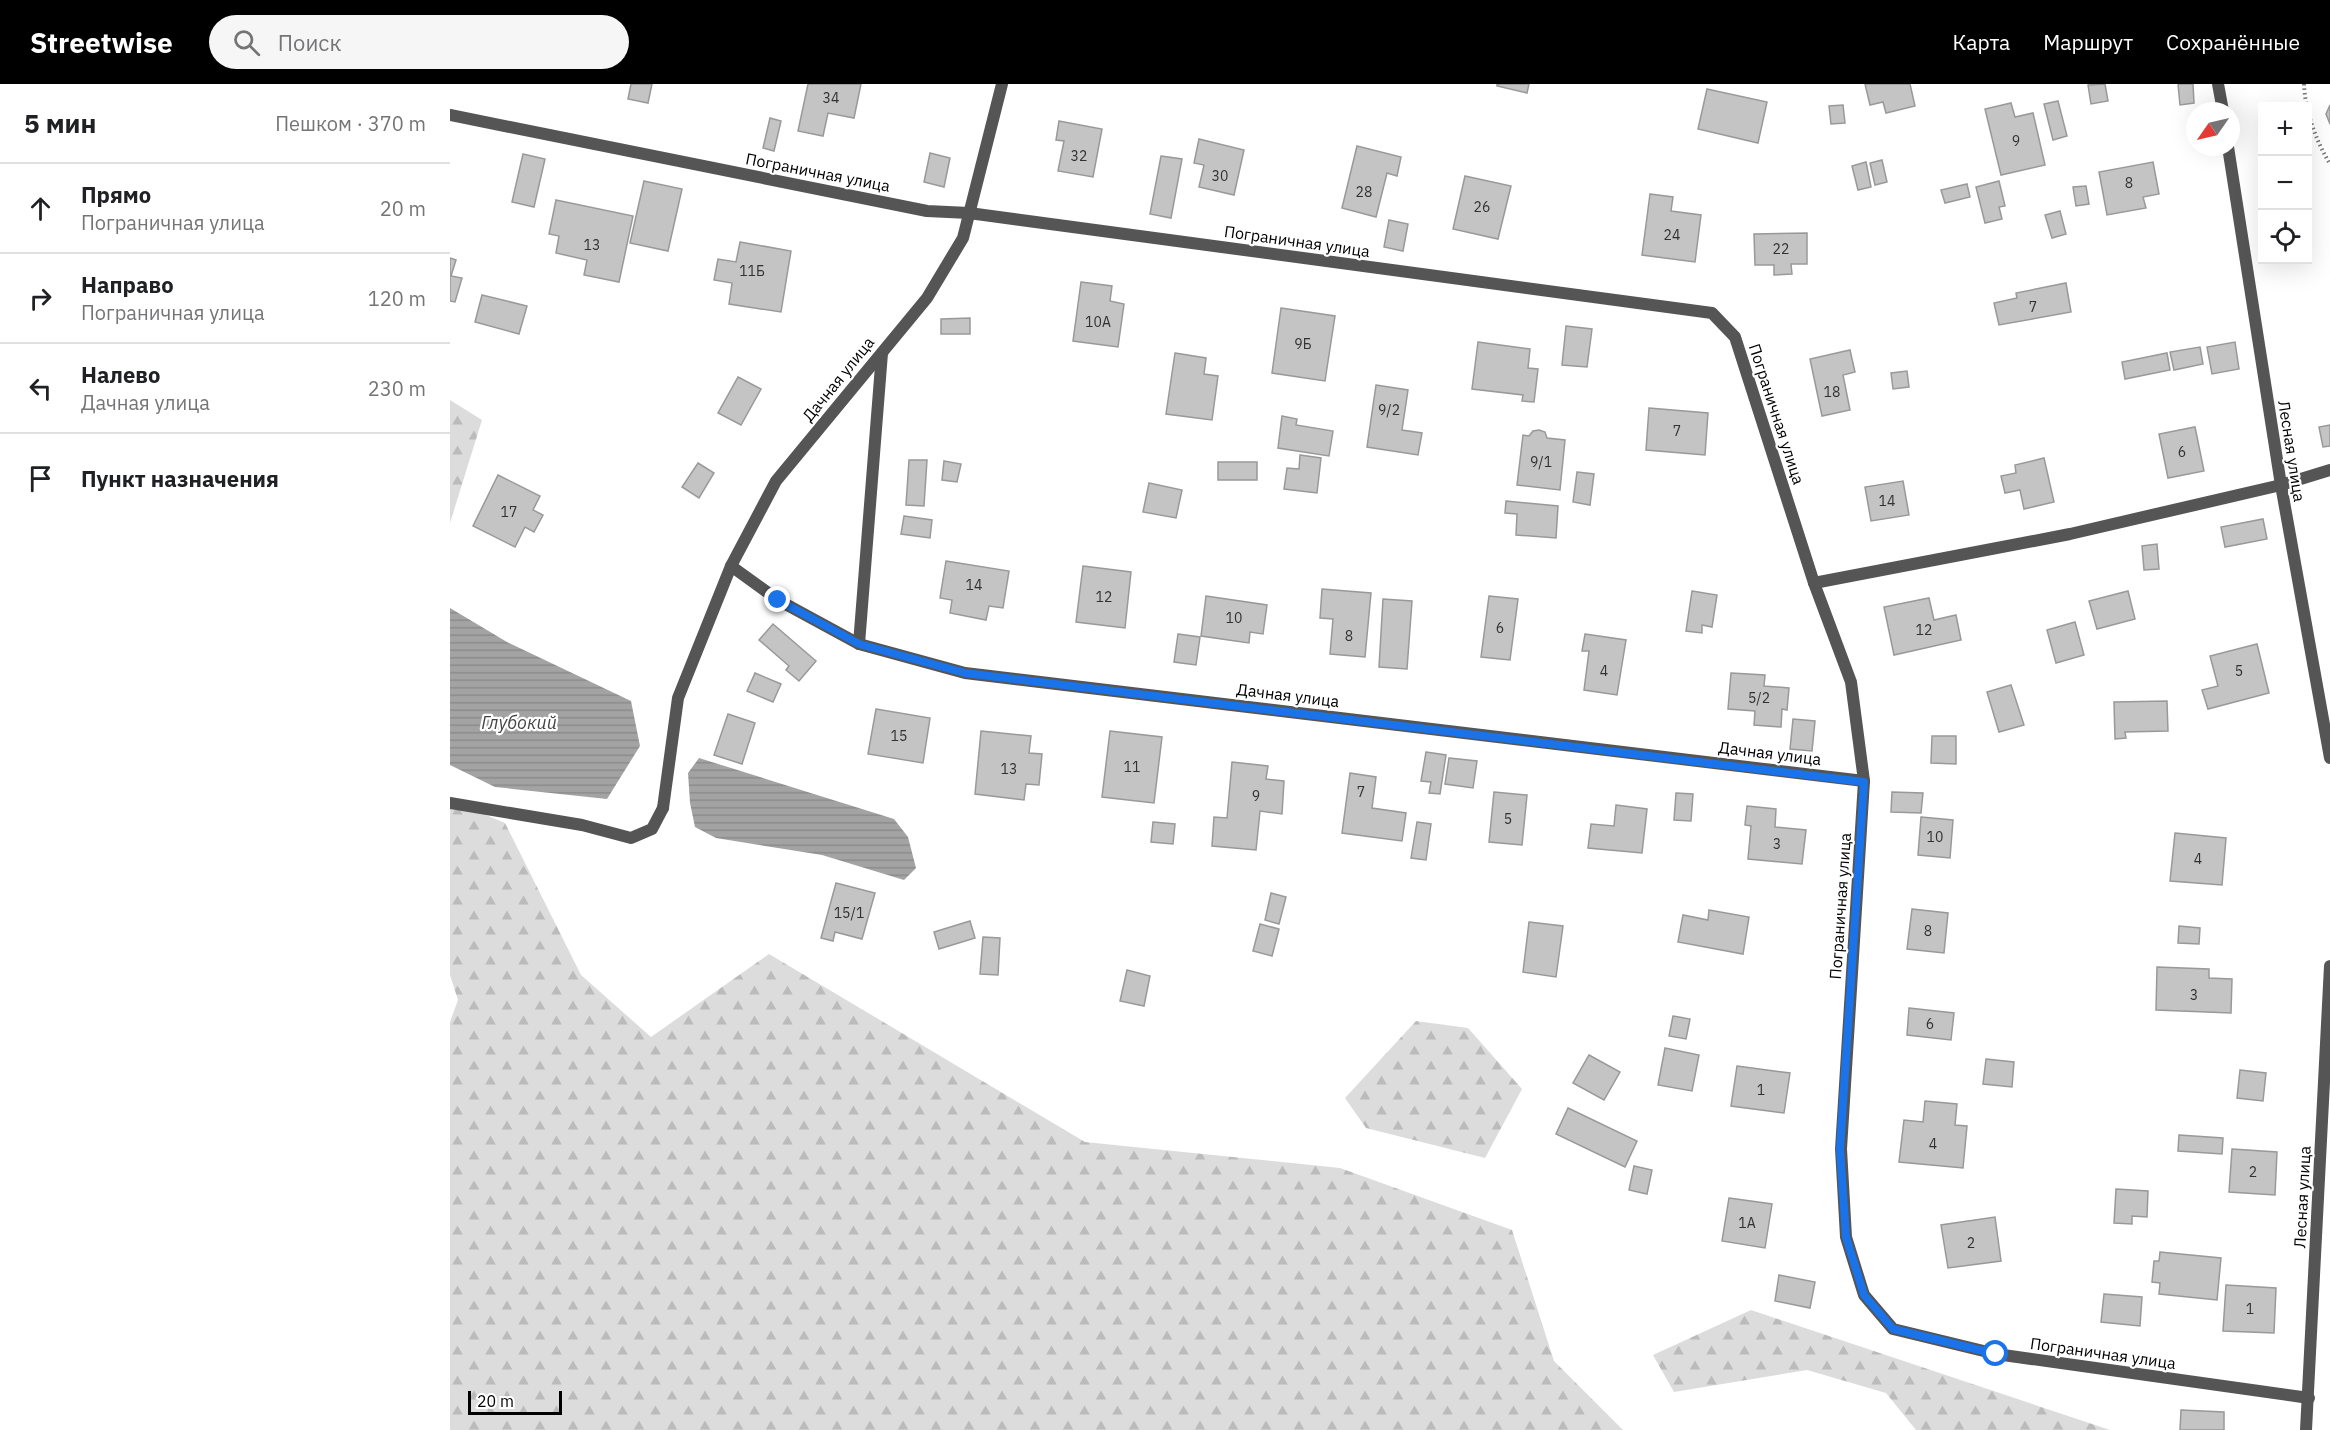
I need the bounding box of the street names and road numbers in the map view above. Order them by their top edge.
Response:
street label: Пограничная улица [744,148,892,196]
street label: Пограничная улица [1223,221,1372,261]
street label: Дачная улица [798,332,879,425]
street label: Пограничная улица [1745,341,1809,487]
street label: Лесная улица [2274,399,2310,504]
street label: Дачная улица [1236,679,1341,711]
street label: Дачная улица [1718,737,1823,769]
street label: Пограничная улица [1825,832,1855,980]
street label: Лесная улица [2289,1145,2315,1249]
street label: Пограничная улица [2029,1333,2178,1373]

